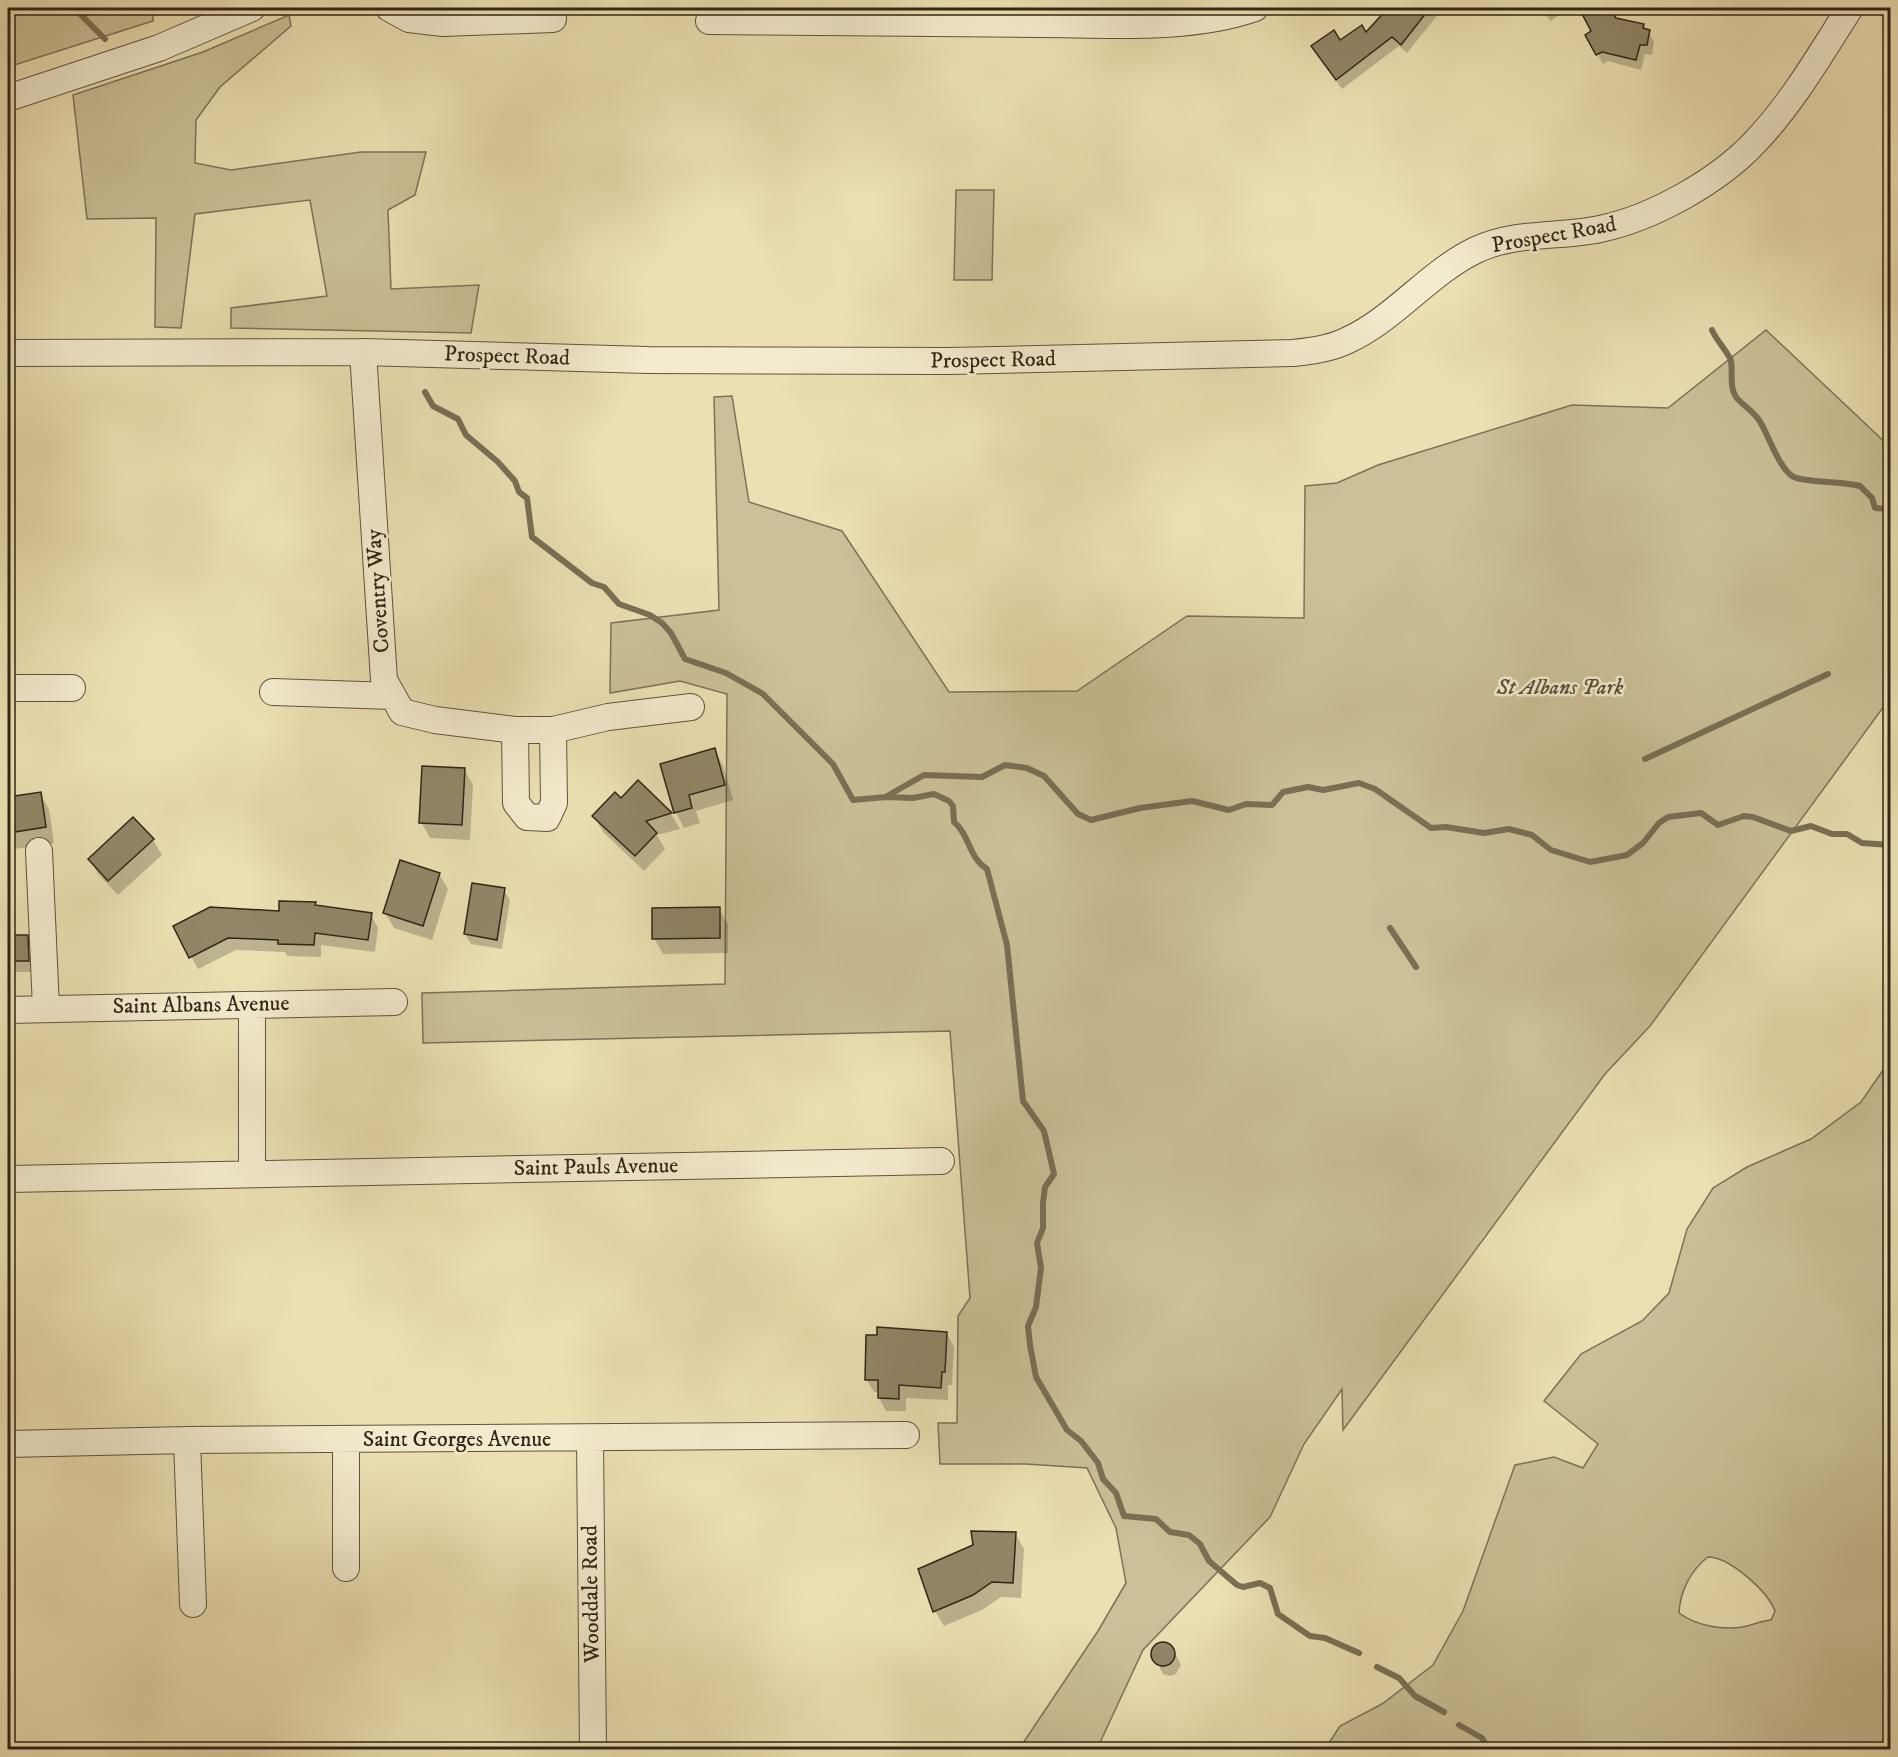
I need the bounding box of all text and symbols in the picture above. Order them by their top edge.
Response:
street label: Prospect Road [1490,211,1618,259]
street label: Prospect Road [444,340,570,372]
street label: Prospect Road [930,345,1056,375]
street label: Coventry Way [360,527,396,654]
park label: St Albans Park [1495,674,1624,701]
street label: Saint Albans Avenue [112,990,290,1020]
street label: Saint Pauls Avenue [514,1152,678,1182]
street label: Saint Georges Avenue [363,1426,551,1453]
street label: Wooddale Road [576,1525,606,1664]

